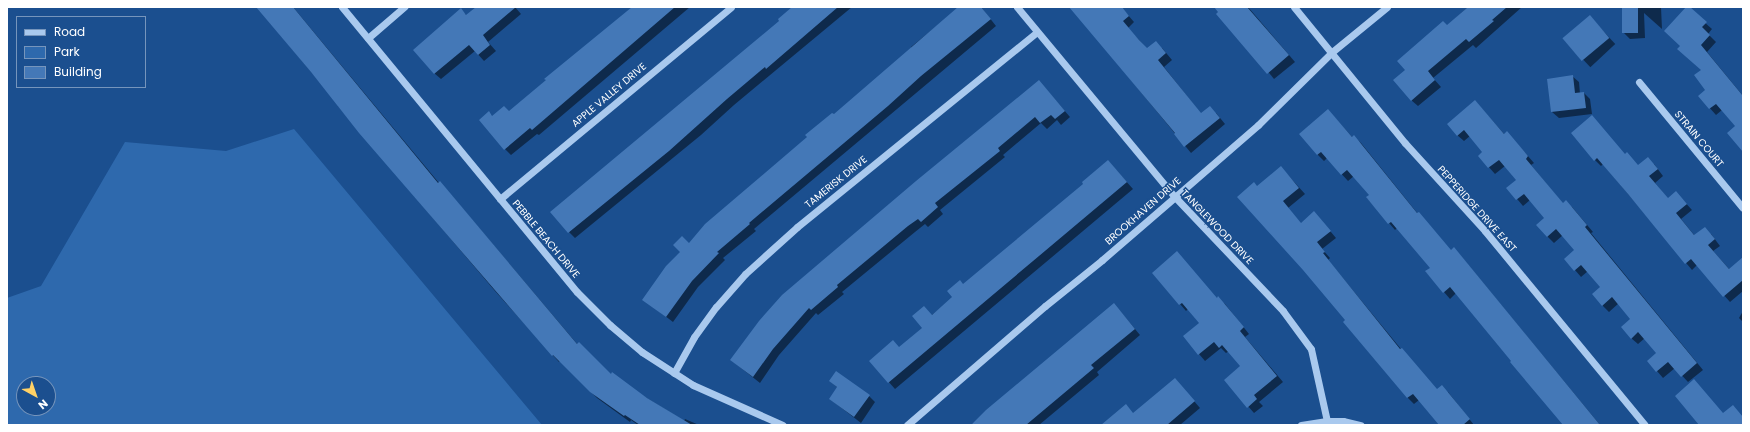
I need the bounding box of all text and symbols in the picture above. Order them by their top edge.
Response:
legend [16,16,146,88]
text: Road [54,23,85,40]
text: Park [54,43,80,60]
street label: APPLE VALLEY DRIVE [569,60,649,130]
text: Building [54,63,102,80]
street label: STRAIN COURT [1672,108,1726,170]
street label: TAMERISK DRIVE [803,153,869,211]
street label: PEPPERIDGE DRIVE EAST [1435,163,1519,255]
street label: BROOKHAVEN DRIVE [1103,175,1183,247]
street label: TANGLEWOOD DRIVE [1178,187,1256,267]
street label: PEBBLE BEACH DRIVE [510,198,582,280]
north arrow [16,376,56,416]
text: N [35,396,51,413]

